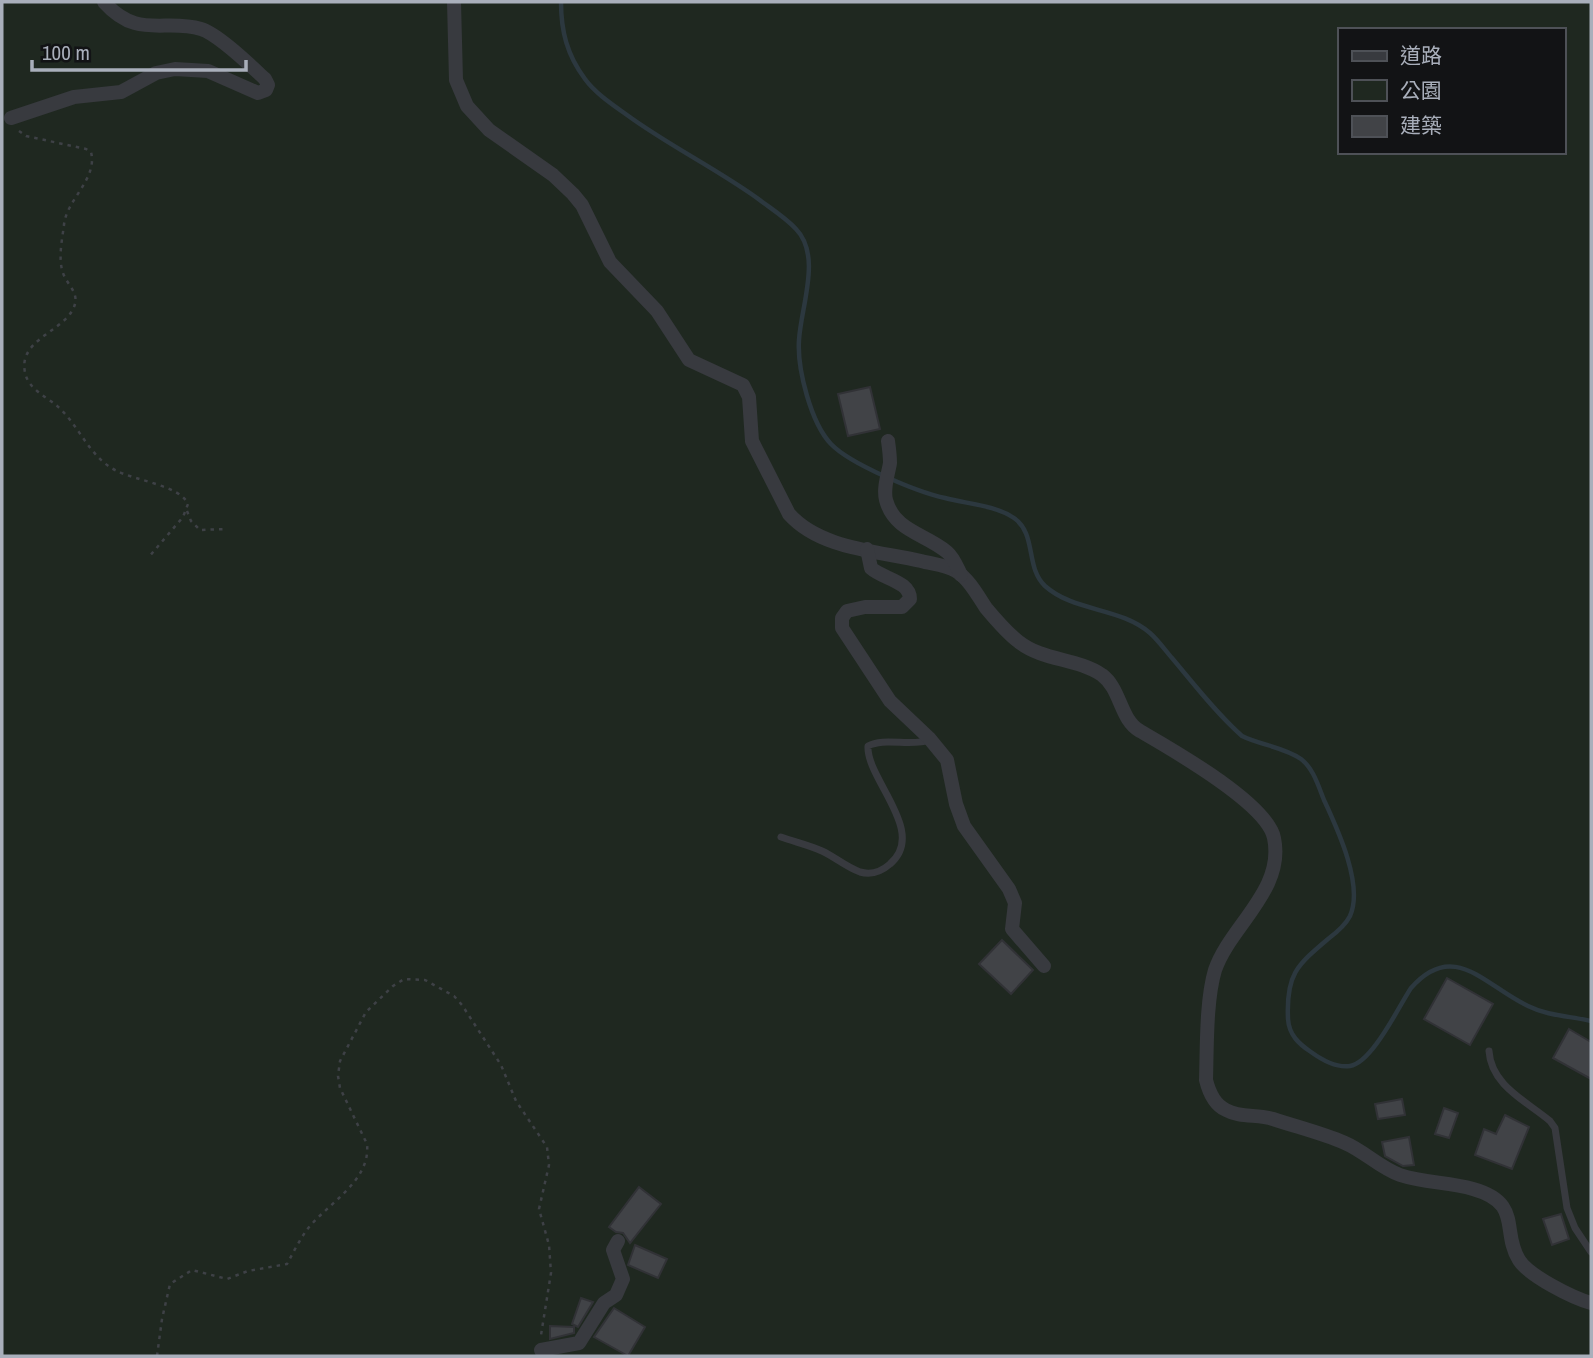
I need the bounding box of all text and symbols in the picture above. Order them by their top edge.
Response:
scale bar [32,28,245,72]
legend [1338,28,1565,154]
text: 100 m [42,38,90,67]
text: 道路 [1400,41,1442,70]
text: 公園 [1400,76,1442,105]
text: 建築 [1400,111,1442,140]

